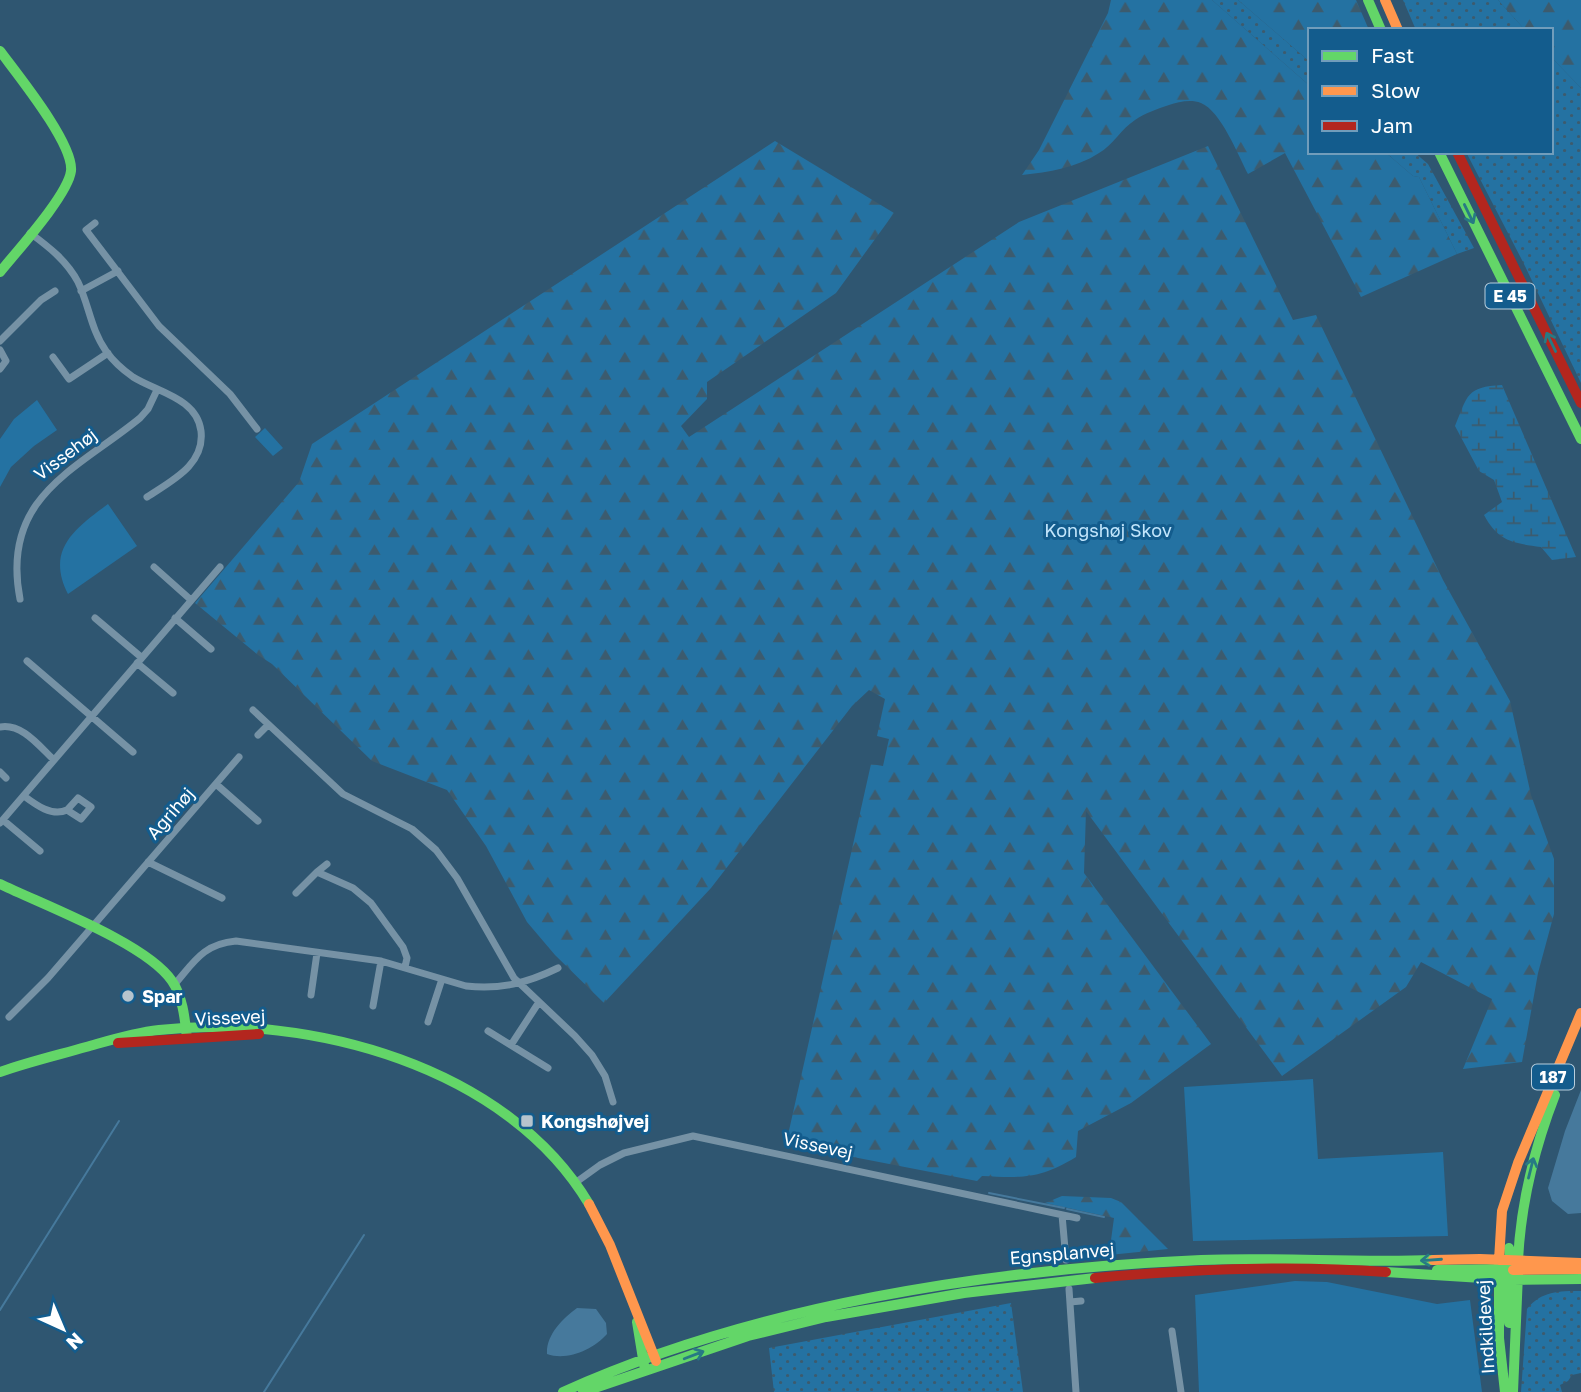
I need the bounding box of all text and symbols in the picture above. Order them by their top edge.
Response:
legend [1308,28,1553,154]
text: Fast [1371,42,1414,68]
text: Slow [1371,77,1420,103]
text: Jam [1371,112,1413,138]
one-way arrow [1463,203,1477,224]
road number: E 45 [1486,284,1534,308]
one-way arrow [1543,332,1557,353]
street label: Vissehøj [29,423,101,485]
park label: Kongshøj Skov [1044,519,1172,541]
street label: Agrihøj [142,783,198,843]
place label: Spar [142,985,183,1007]
marker: Spar [120,988,136,1004]
street label: Vissevej [194,1004,266,1030]
road number: 187 [1532,1064,1574,1090]
place label: Kongshøjvej [541,1110,649,1132]
marker: Kongshøjvej [519,1113,535,1129]
street label: Vissevej [781,1127,855,1163]
one-way arrow [1525,1158,1538,1180]
street label: Egnsplanvej [1009,1237,1115,1269]
one-way arrow [1420,1254,1443,1267]
street label: Indkildevej [1472,1279,1498,1375]
north arrow [28,1294,98,1364]
text: N [62,1328,88,1355]
one-way arrow [683,1347,704,1360]

